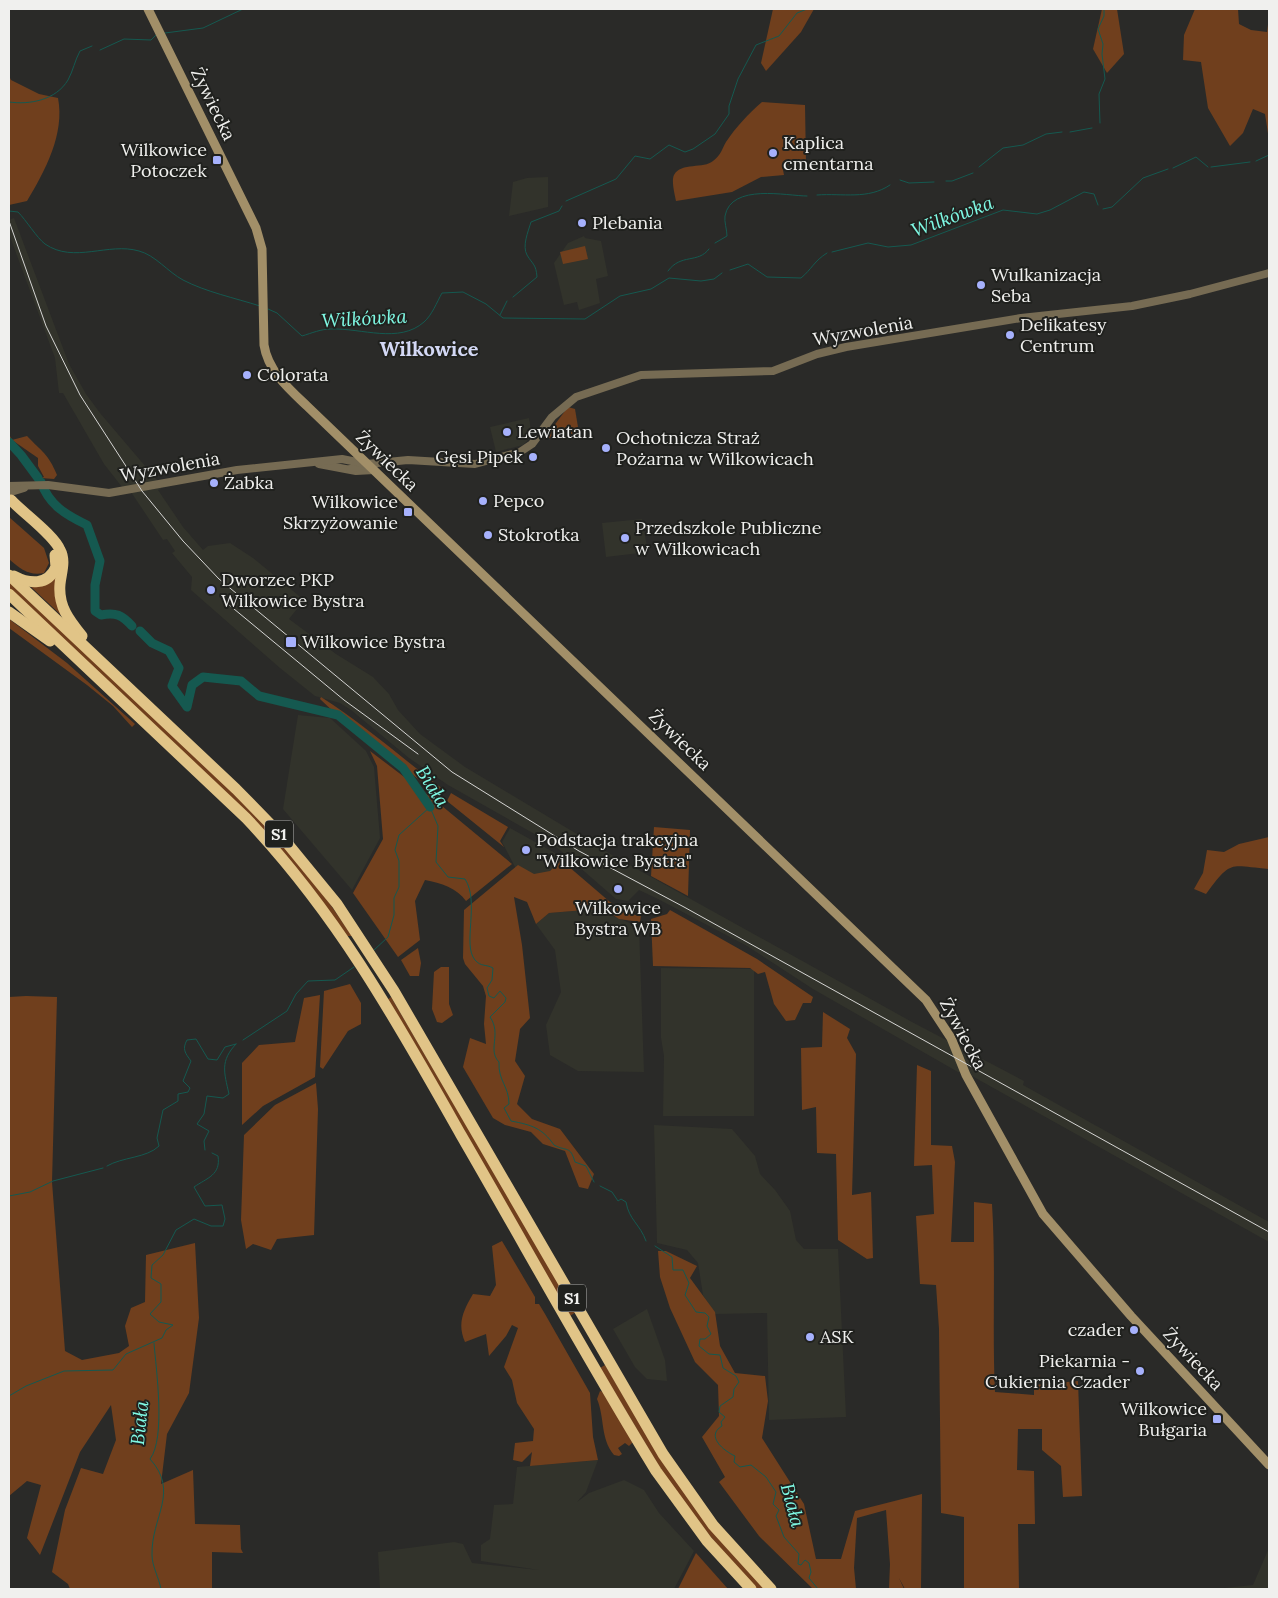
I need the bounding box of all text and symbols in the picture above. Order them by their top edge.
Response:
street label: Żywiecka [186,64,241,144]
place label: Kaplica cmentarna [783,131,873,175]
place label: Wilkowice Potoczek [121,138,207,182]
marker: Kaplica cmentarna [767,147,779,159]
marker: Wilkowice Potoczek [211,154,223,166]
water label: Wilkówka [908,190,997,242]
place label: Plebania [592,211,663,234]
marker: Plebania [576,217,588,229]
place label: Wulkanizacja Seba [991,263,1101,307]
marker: Wulkanizacja Seba [975,279,987,291]
water label: Wilkówka [321,304,408,332]
street label: Wyzwolenia [811,310,915,351]
place label: Delikatesy Centrum [1020,313,1107,357]
marker: Delikatesy Centrum [1004,329,1016,341]
district label: Wilkowice [379,336,479,361]
place label: Colorata [257,363,329,386]
marker: Colorata [241,369,253,381]
place label: Lewiatan [517,420,593,443]
street label: Żywiecka [351,425,423,496]
marker: Lewiatan [501,426,513,438]
place label: Ochotnicza Straż Pożarna w Wilkowicach [616,426,814,470]
marker: Ochotnicza Straż Pożarna w Wilkowicach [600,442,612,454]
place label: Gęsi Pipek [435,445,523,468]
street label: Wyzwolenia [118,446,222,487]
marker: Gęsi Pipek [527,451,539,463]
place label: Żabka [224,471,274,494]
marker: Żabka [208,477,220,489]
place label: Pepco [493,489,544,512]
place label: Wilkowice Skrzyżowanie [283,490,398,534]
marker: Pepco [477,495,489,507]
marker: Wilkowice Skrzyżowanie [402,506,414,518]
place label: Przedszkole Publiczne w Wilkowicach [635,516,822,560]
place label: Stokrotka [498,523,579,546]
marker: Stokrotka [482,529,494,541]
marker: Przedszkole Publiczne w Wilkowicach [619,532,631,544]
place label: Dworzec PKP Wilkowice Bystra [221,568,365,612]
marker: Dworzec PKP Wilkowice Bystra [205,584,217,596]
place label: Wilkowice Bystra [302,630,446,653]
marker: Wilkowice Bystra [284,635,298,649]
street label: Żywiecka [644,704,716,775]
water label: Biała [411,761,455,812]
road number: S1 [265,821,293,848]
place label: Podstacja trakcyjna "Wilkowice Bystra" [536,828,698,872]
marker: Podstacja trakcyjna "Wilkowice Bystra" [520,844,532,856]
marker: Wilkowice Bystra WB [612,883,624,895]
place label: Wilkowice Bystra WB [575,896,661,940]
street label: Żywiecka [935,994,992,1074]
road number: S1 [558,1285,586,1312]
place label: czader [1068,1318,1124,1341]
street label: Żywiecka [1158,1322,1228,1395]
marker: czader [1128,1324,1140,1336]
place label: ASK [819,1325,854,1348]
marker: ASK [804,1331,816,1343]
place label: Piekarnia - Cukiernia Czader [985,1349,1130,1393]
marker: Piekarnia - Cukiernia Czader [1134,1365,1146,1377]
place label: Wilkowice Bułgaria [1121,1397,1207,1441]
water label: Biała [125,1399,153,1446]
marker: Wilkowice Bułgaria [1211,1413,1223,1425]
water label: Biała [776,1481,810,1530]

